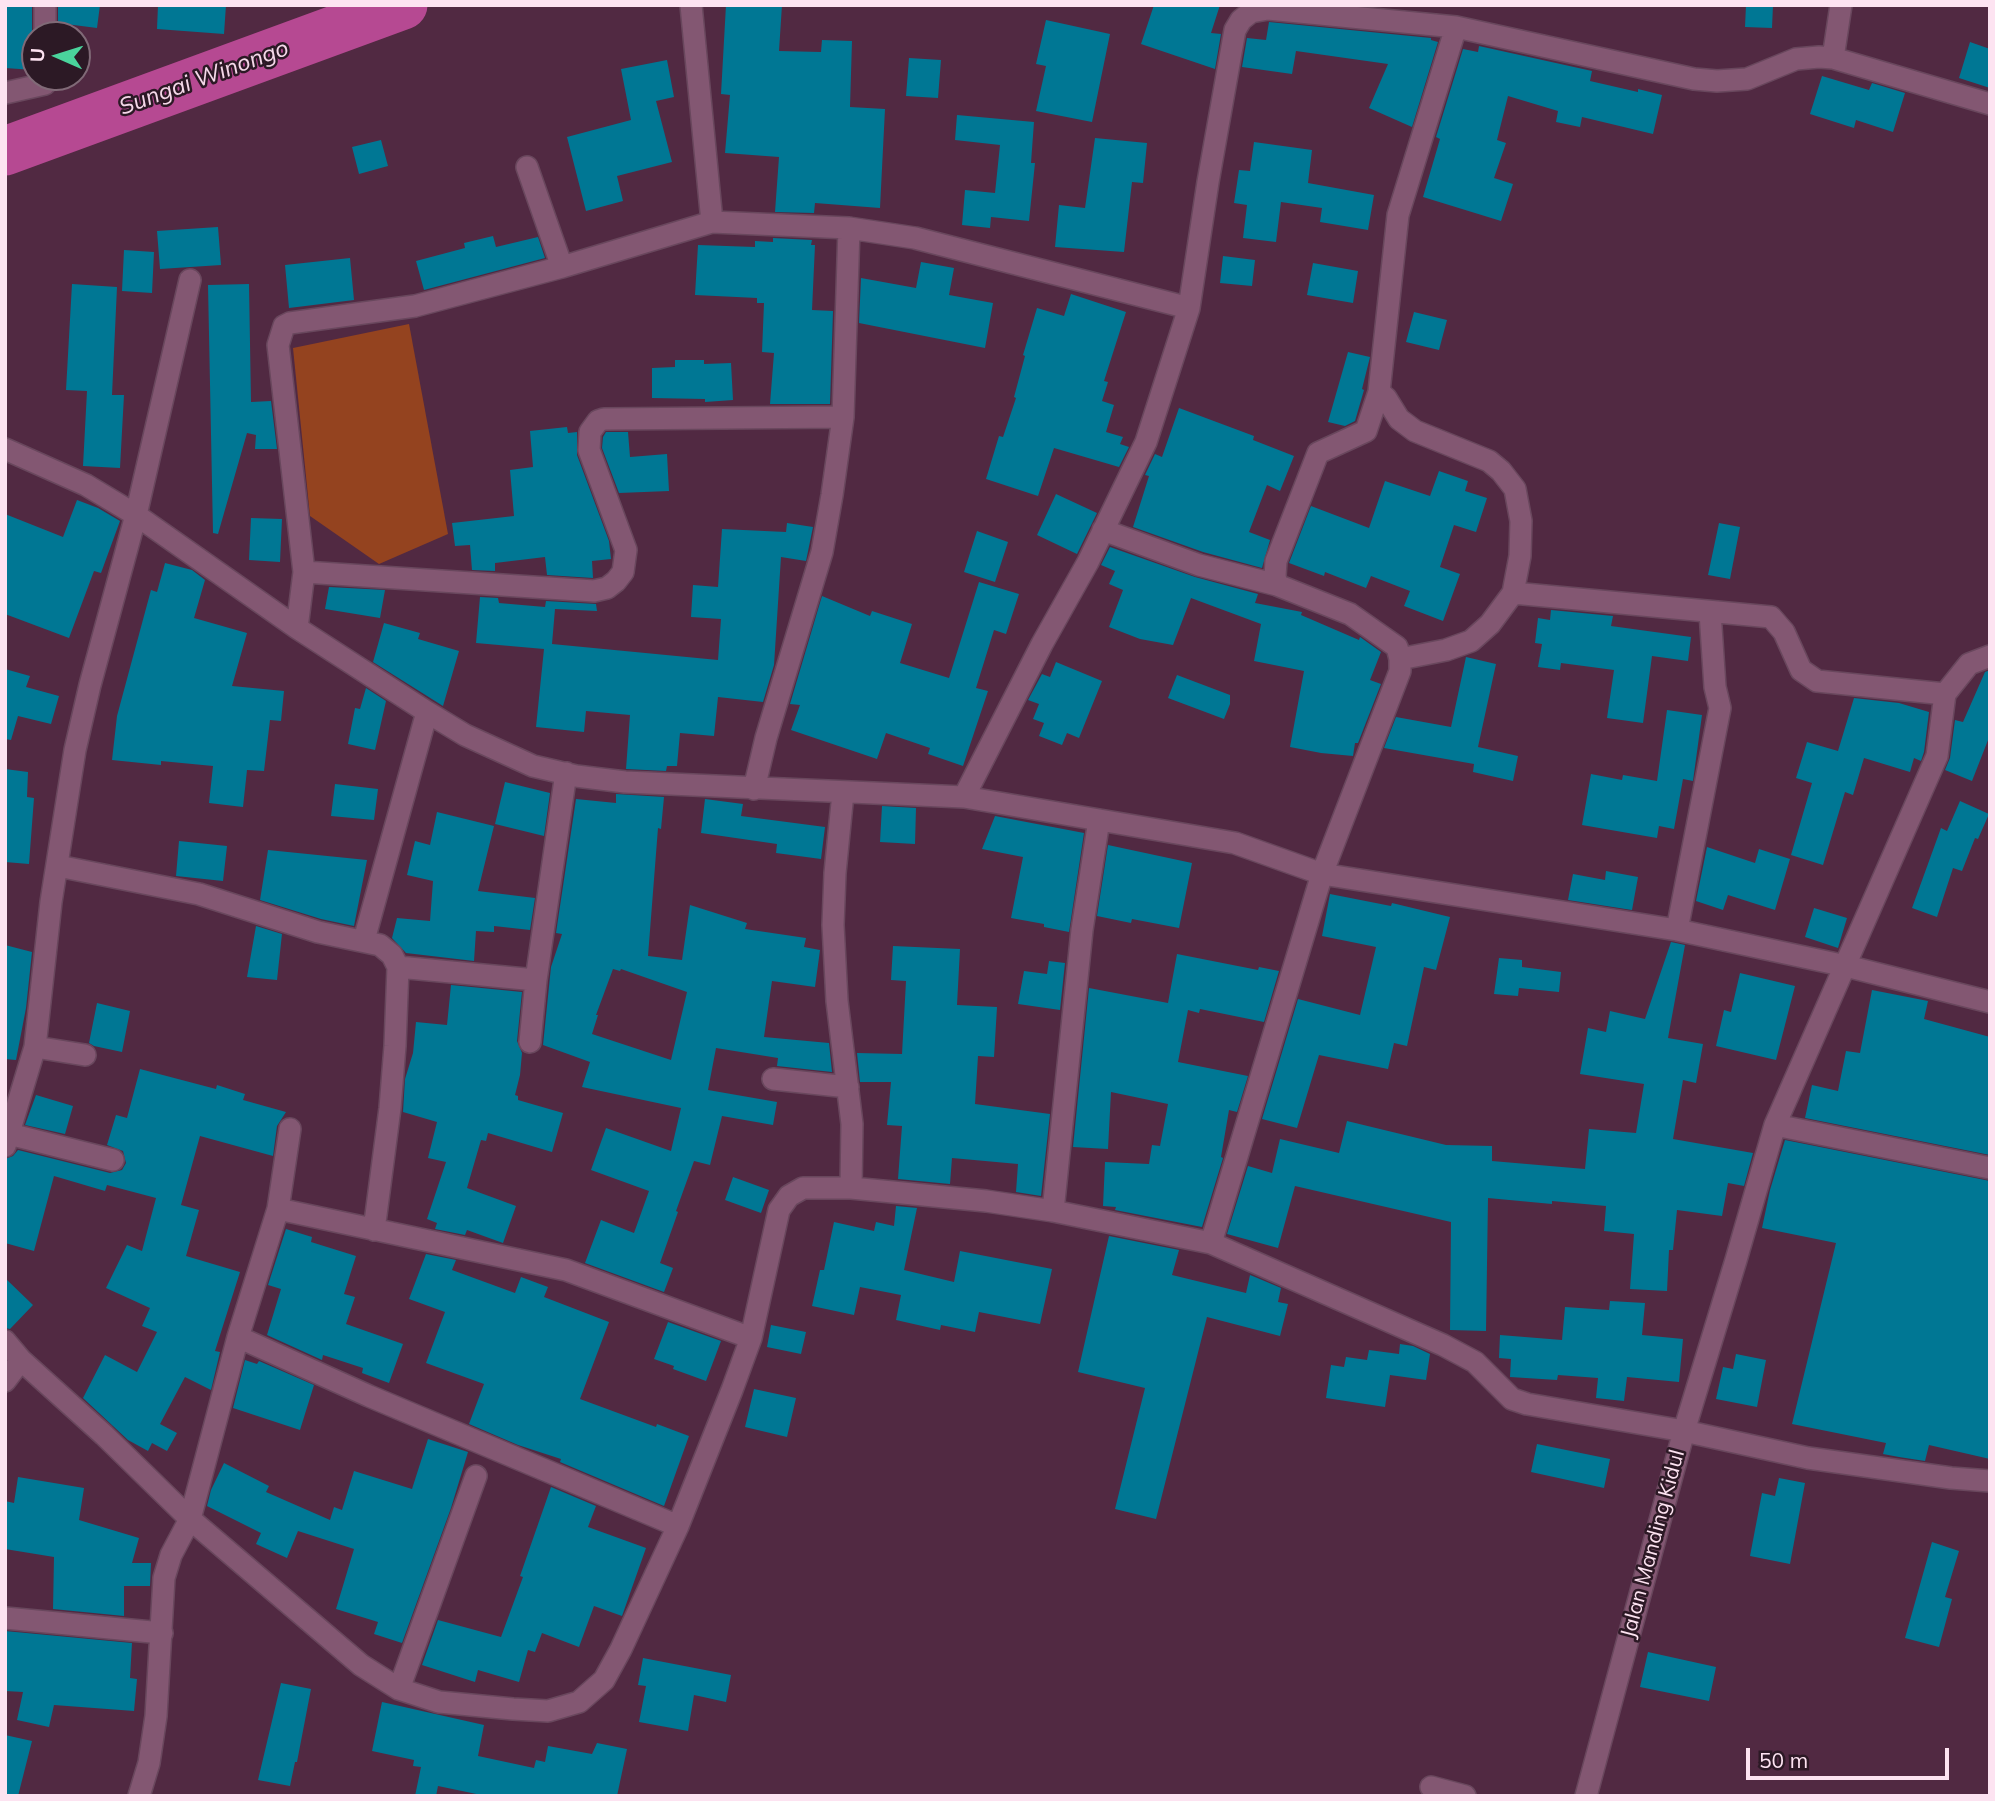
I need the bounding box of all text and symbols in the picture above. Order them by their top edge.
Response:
north arrow [21,21,91,91]
water label: Sungai Winongo [115,35,293,121]
text: U [25,47,49,63]
street label: Jalan Manding Kidul [1616,1447,1690,1641]
scale bar [1750,1734,1953,1778]
text: 50 m [1759,1747,1808,1773]

